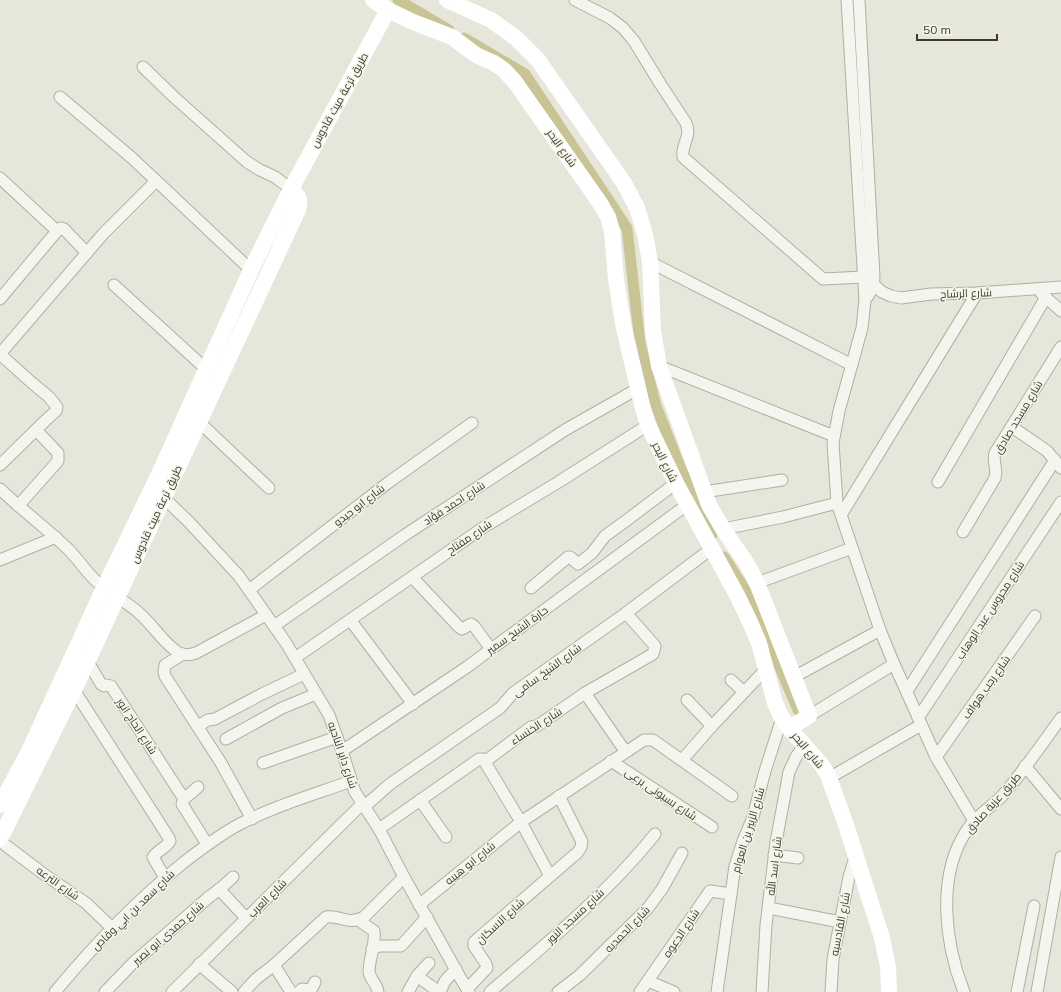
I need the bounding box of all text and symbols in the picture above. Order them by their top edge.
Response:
scale bar [917,16,997,42]
text: 50 m [923,22,951,37]
street label: طريق ترعة ميت قادوس [307,50,371,150]
street label: شارع البحر [542,125,580,170]
street label: شارع الرشاح [940,285,992,302]
street label: شارع مسجد صادق [991,378,1046,457]
street label: شارع البحر [648,439,681,485]
street label: طريق ترعة ميت قادوس [127,463,185,565]
street label: شارع احمد فؤاد [421,478,488,529]
street label: شارع ابو حيدو [331,481,388,530]
street label: شارع مفتاح [444,517,495,558]
street label: شارع محروس عبد الوهاب [953,558,1028,663]
street label: حارة الشيخ سمير [483,603,551,659]
street label: شارع الشيخ سامى [510,640,585,701]
street label: شارع رجب هواف [959,652,1014,722]
street label: شارع الحاج انور [112,694,160,757]
street label: شارع الخنساء [508,704,565,749]
street label: شارع داير الناحيه [324,720,361,791]
street label: شارع البحر [787,728,827,772]
street label: شارع بسيونى برعى [622,765,700,824]
street label: طريق عزبة صادق [962,770,1024,836]
street label: شارع الزبير بن العوام [728,786,769,875]
street label: شارع اسد الله [762,835,786,897]
street label: شارع ابو هيبه [442,838,499,888]
street label: شارع الترعه [33,863,82,904]
street label: شارع سعد بن ابي وقاص [89,867,179,955]
street label: شارع العرب [245,876,290,921]
street label: شارع مسجد النور [542,885,608,948]
street label: شارع القادسيه [827,891,854,957]
street label: شارع الاسكان [473,895,528,948]
street label: شارع حمدى ابو نصير [129,898,207,969]
street label: شارع الحمديه [601,903,653,956]
street label: شارع الدعوه [660,906,703,960]

